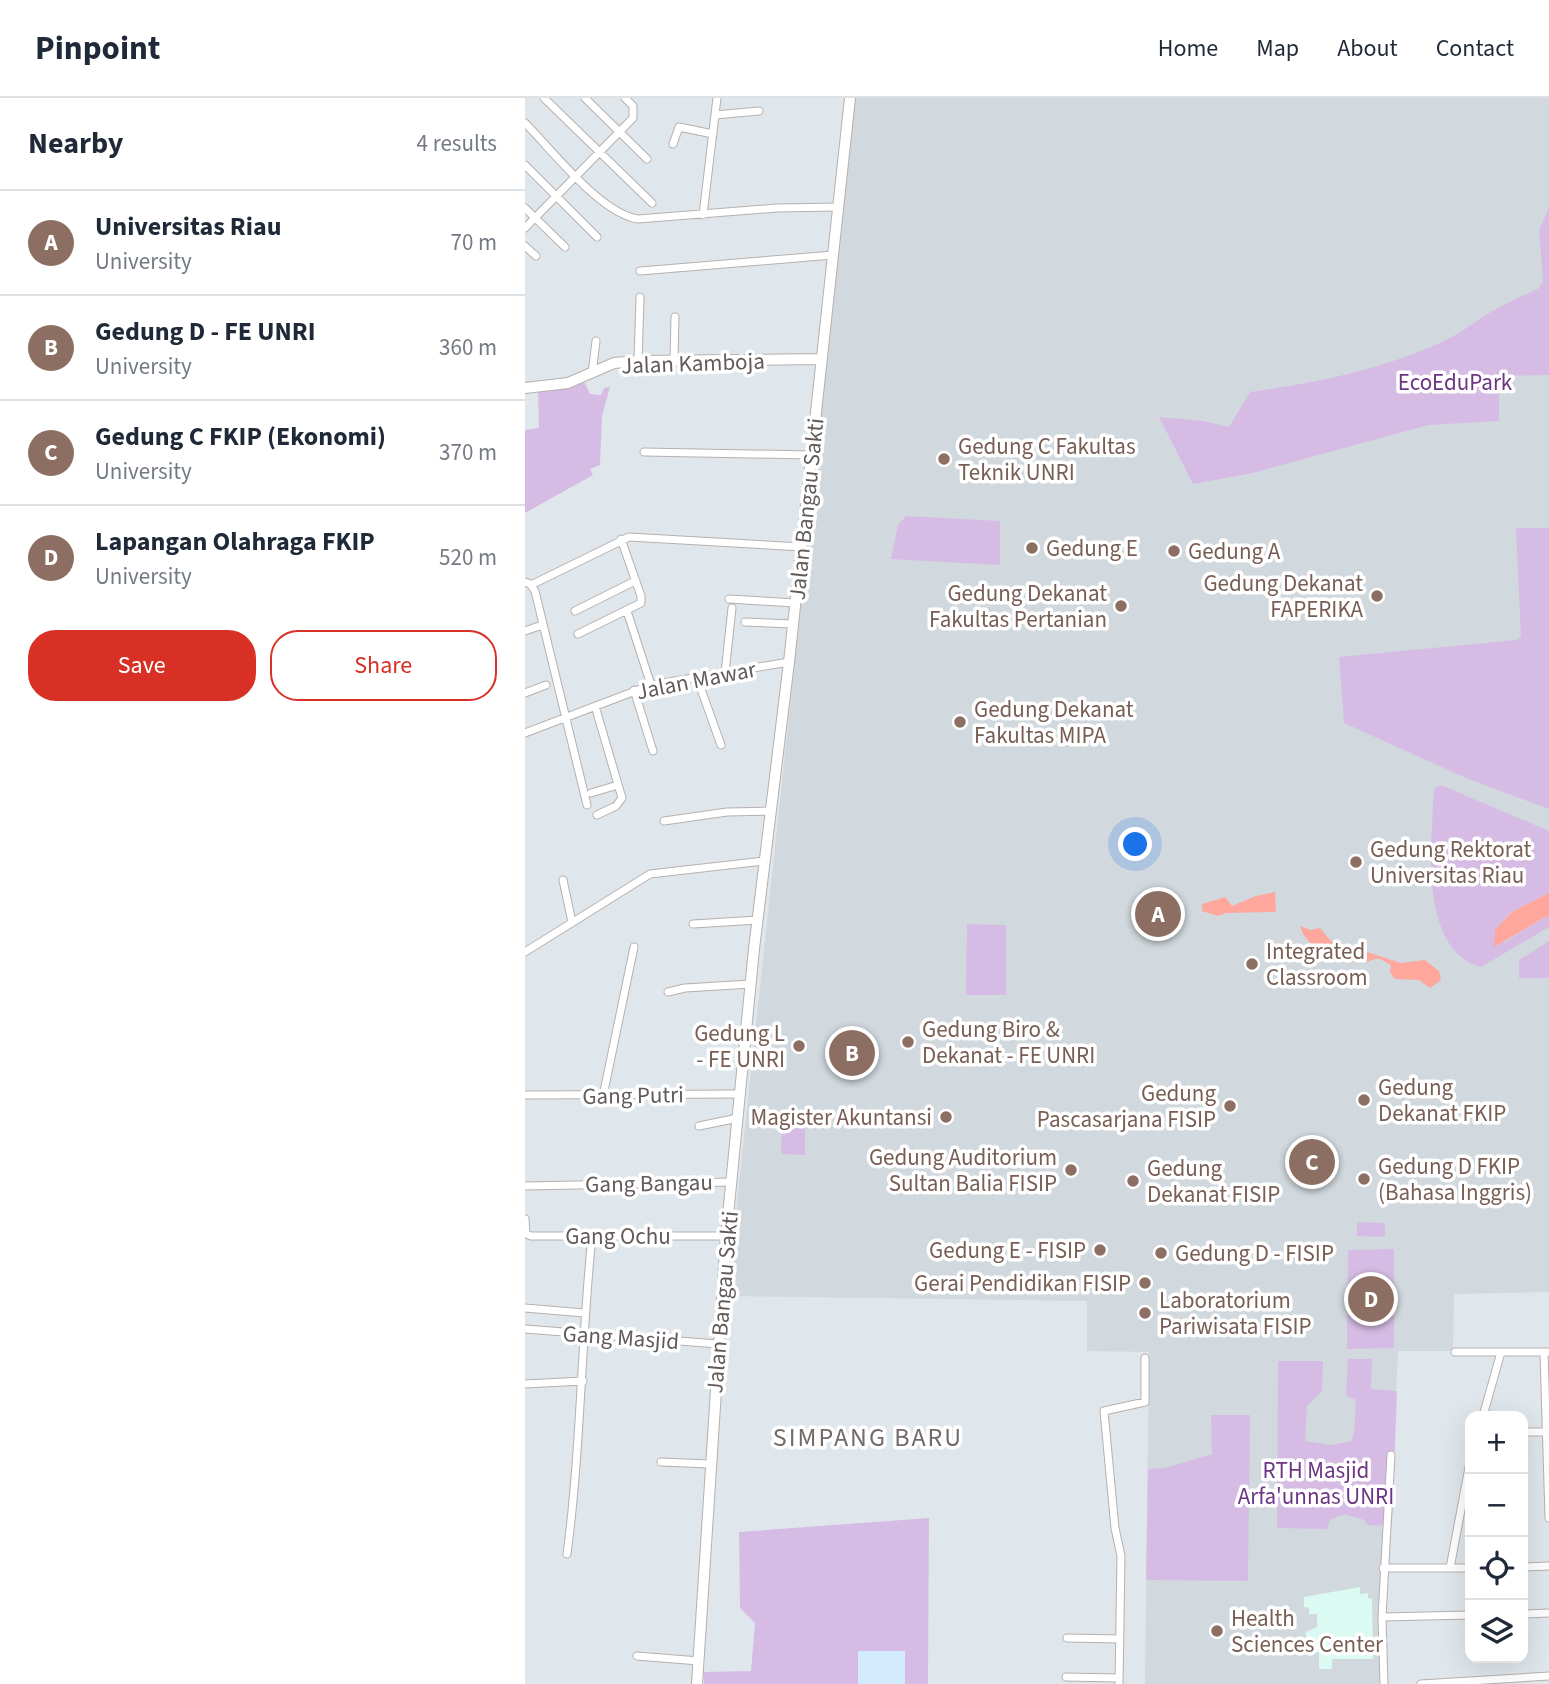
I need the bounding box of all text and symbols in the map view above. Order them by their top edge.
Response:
text: Pinpoint [35,25,161,72]
text: Home [1158,31,1218,66]
text: Map [1256,31,1299,66]
text: About [1337,31,1398,66]
text: Contact [1436,31,1514,66]
text: Nearby [28,122,123,165]
text: 4 results [417,127,497,160]
text: Universitas Riau [95,208,281,245]
text: A [44,226,58,259]
text: 70 m [450,226,497,259]
text: University [95,245,192,278]
text: Gedung D - FE UNRI [95,313,316,350]
text: B [44,331,58,364]
text: 360 m [439,331,497,364]
street label: Jalan Kamboja [621,345,765,382]
text: University [95,350,192,383]
park label: EcoEduPark [1398,366,1513,399]
street label: Jalan Bangau Sakti [781,416,832,602]
text: Gedung C FKIP (Ekonomi) [95,418,386,455]
place label: Gedung C Fakultas Teknik UNRI [958,430,1136,489]
text: C [44,436,58,469]
text: 370 m [439,436,497,469]
marker: Gedung C Fakultas Teknik UNRI [936,451,952,467]
text: University [95,455,192,488]
text: Lapangan Olahraga FKIP [95,523,375,560]
place label: Gedung E [1046,532,1138,565]
place label: Gedung A [1188,535,1281,568]
marker: Gedung E [1024,540,1040,556]
text: D [44,541,58,574]
text: 520 m [439,541,497,574]
marker: Gedung A [1166,543,1182,559]
text: University [95,560,192,593]
place label: Gedung Dekanat FAPERIKA [1203,567,1364,626]
place label: Gedung Dekanat Fakultas Pertanian [929,577,1107,636]
marker: Gedung Dekanat FAPERIKA [1369,588,1385,604]
marker: Gedung Dekanat Fakultas Pertanian [1113,598,1129,614]
button: Save [28,630,256,701]
button: Share [270,630,497,701]
street label: Jalan Mawar [633,653,760,708]
place label: Gedung Dekanat Fakultas MIPA [974,693,1134,752]
marker: Gedung Dekanat Fakultas MIPA [952,714,968,730]
your location [1118,827,1152,861]
place label: Gedung Rektorat Universitas Riau [1370,833,1531,892]
marker: Gedung Rektorat Universitas Riau [1348,854,1364,870]
pin: A [1135,888,1181,940]
place label: Integrated Classroom [1266,935,1368,994]
marker: Integrated Classroom [1244,956,1260,972]
place label: Gedung Biro & Dekanat - FE UNRI [922,1013,1095,1072]
place label: Gedung L - FE UNRI [694,1017,785,1076]
pin: B [829,1027,875,1079]
marker: Gedung Biro & Dekanat - FE UNRI [900,1034,916,1050]
marker: Gedung L - FE UNRI [791,1038,807,1054]
place label: Gedung Dekanat FKIP [1378,1071,1506,1130]
place label: Gedung Pascasarjana FISIP [1037,1077,1216,1136]
street label: Gang Putri [582,1078,684,1113]
marker: Gedung Dekanat FKIP [1356,1092,1372,1108]
marker: Gedung Pascasarjana FISIP [1222,1098,1238,1114]
place label: Magister Akuntansi [750,1101,932,1134]
marker: Magister Akuntansi [938,1109,954,1125]
pin: C [1289,1136,1335,1188]
place label: Gedung Auditorium Sultan Balia FISIP [869,1141,1057,1200]
place label: Gedung D FKIP (Bahasa Inggris) [1378,1150,1532,1209]
place label: Gedung Dekanat FISIP [1147,1152,1280,1211]
marker: Gedung Auditorium Sultan Balia FISIP [1063,1162,1079,1178]
street label: Gang Bangau [585,1166,713,1201]
marker: Gedung D FKIP (Bahasa Inggris) [1356,1171,1372,1187]
marker: Gedung Dekanat FISIP [1125,1173,1141,1189]
street label: Jalan Bangau Sakti [698,1209,747,1395]
street label: Gang Ochu [565,1220,671,1253]
place label: Gedung E - FISIP [929,1234,1086,1267]
place label: Gedung D - FISIP [1175,1237,1334,1270]
marker: Gedung E - FISIP [1092,1242,1108,1258]
marker: Gedung D - FISIP [1153,1245,1169,1261]
place label: Gerai Pendidikan FISIP [914,1267,1131,1300]
pin: D [1348,1273,1394,1325]
marker: Gerai Pendidikan FISIP [1137,1275,1153,1291]
place label: Laboratorium Pariwisata FISIP [1159,1284,1312,1343]
marker: Laboratorium Pariwisata FISIP [1137,1305,1153,1321]
street label: Gang Masjid [562,1317,680,1358]
map controls [1465,1411,1528,1663]
button: + [1465,1411,1528,1474]
district label: SIMPANG BARU [773,1419,963,1456]
park label: RTH Masjid Arfa'unnas UNRI [1238,1454,1394,1513]
button: − [1465,1474,1528,1537]
button: locate [1465,1537,1528,1600]
button: layers [1465,1600,1528,1663]
place label: Health Sciences Center [1231,1602,1384,1661]
marker: Health Sciences Center [1209,1623,1225,1639]

